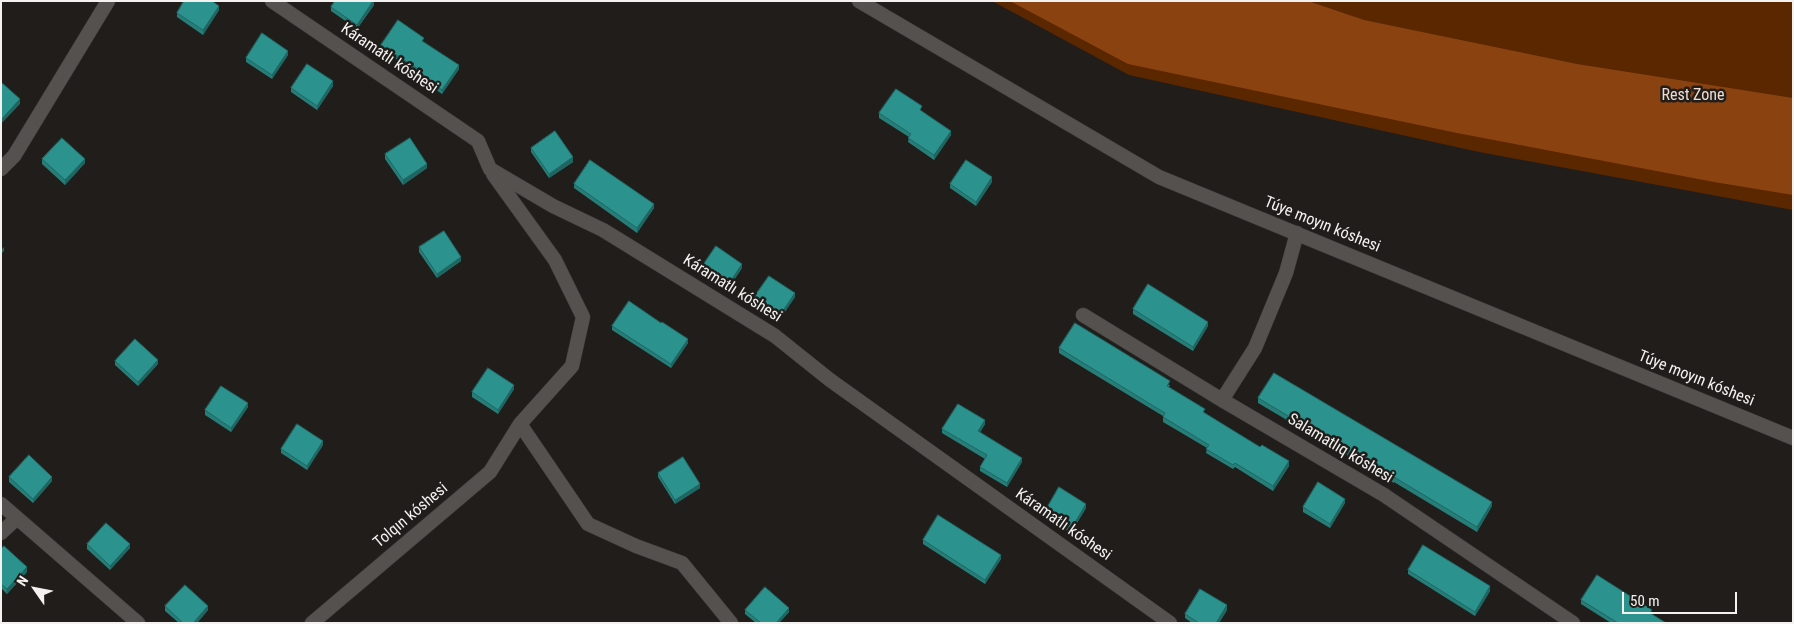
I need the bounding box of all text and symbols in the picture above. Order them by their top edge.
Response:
street label: Káramatlı kóshesi [337,19,441,99]
park label: Rest Zone [1661,86,1725,106]
street label: Túye moyın kóshesi [1261,193,1383,257]
street label: Káramatlı kóshesi [679,251,785,327]
street label: Túye moyın kóshesi [1635,347,1757,411]
street label: Salamatlıq kóshesi [1284,410,1396,488]
street label: Tolqın kóshesi [370,479,452,553]
street label: Káramatlı kóshesi [1011,485,1115,565]
north arrow [10,564,60,614]
text: N [13,573,31,589]
scale bar [1624,582,1739,614]
text: 50 m [1630,592,1660,610]

